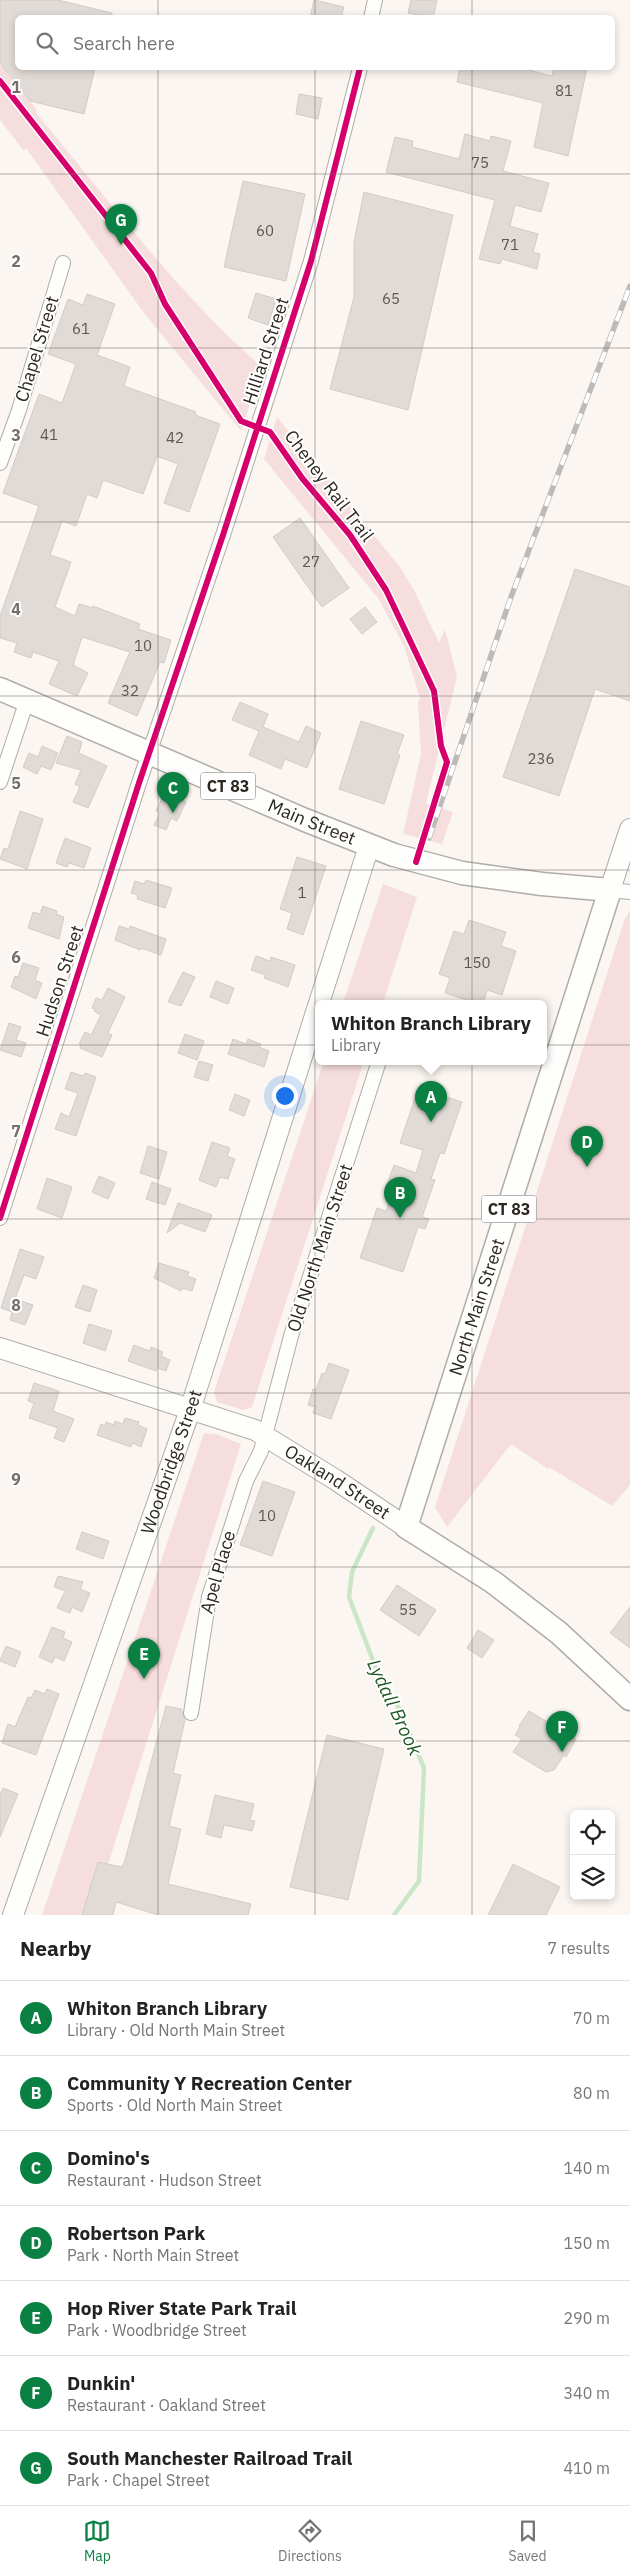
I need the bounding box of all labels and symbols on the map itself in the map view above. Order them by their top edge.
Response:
text: 1 [11,77,21,97]
house number: 81 [555,81,573,100]
house number: 75 [471,153,489,172]
pin: G [105,204,137,245]
house number: 60 [256,221,274,240]
house number: 71 [501,235,519,254]
text: 2 [11,251,21,271]
house number: 65 [382,289,400,308]
street label: Chapel Street [9,293,64,405]
street label: Hilliard Street [237,294,294,407]
house number: 61 [72,319,90,338]
text: 3 [11,425,21,445]
house number: 41 [40,425,58,444]
street label: Cheney Rail Trail [280,425,379,546]
house number: 42 [166,428,184,447]
house number: 27 [302,552,320,571]
text: 4 [11,599,21,619]
house number: 10 [134,636,152,655]
house number: 32 [121,681,139,700]
house number: 236 [527,749,555,768]
pin: C [157,772,189,813]
road number: CT 83 [200,772,256,799]
text: 5 [11,773,21,793]
street label: Main Street [265,793,359,850]
house number: 1 [297,883,307,902]
street label: Hudson Street [31,922,88,1040]
text: 6 [11,947,21,967]
house number: 150 [463,953,491,972]
pin: A [415,1081,447,1122]
your location [272,1083,298,1109]
text: 7 [11,1121,21,1141]
pin: D [571,1126,603,1167]
street label: Old North Main Street [282,1161,358,1335]
pin: B [384,1177,416,1218]
road number: CT 83 [482,1196,536,1222]
street label: North Main Street [444,1235,510,1378]
text: 8 [11,1295,21,1315]
street label: Woodbridge Street [135,1387,207,1537]
street label: Oakland Street [280,1439,394,1524]
text: 9 [11,1469,21,1489]
house number: 10 [258,1506,276,1525]
street label: Apel Place [195,1528,240,1616]
house number: 55 [399,1600,417,1619]
pin: E [128,1638,160,1679]
water label: Lydall Brook [362,1655,428,1760]
pin: F [546,1711,578,1752]

